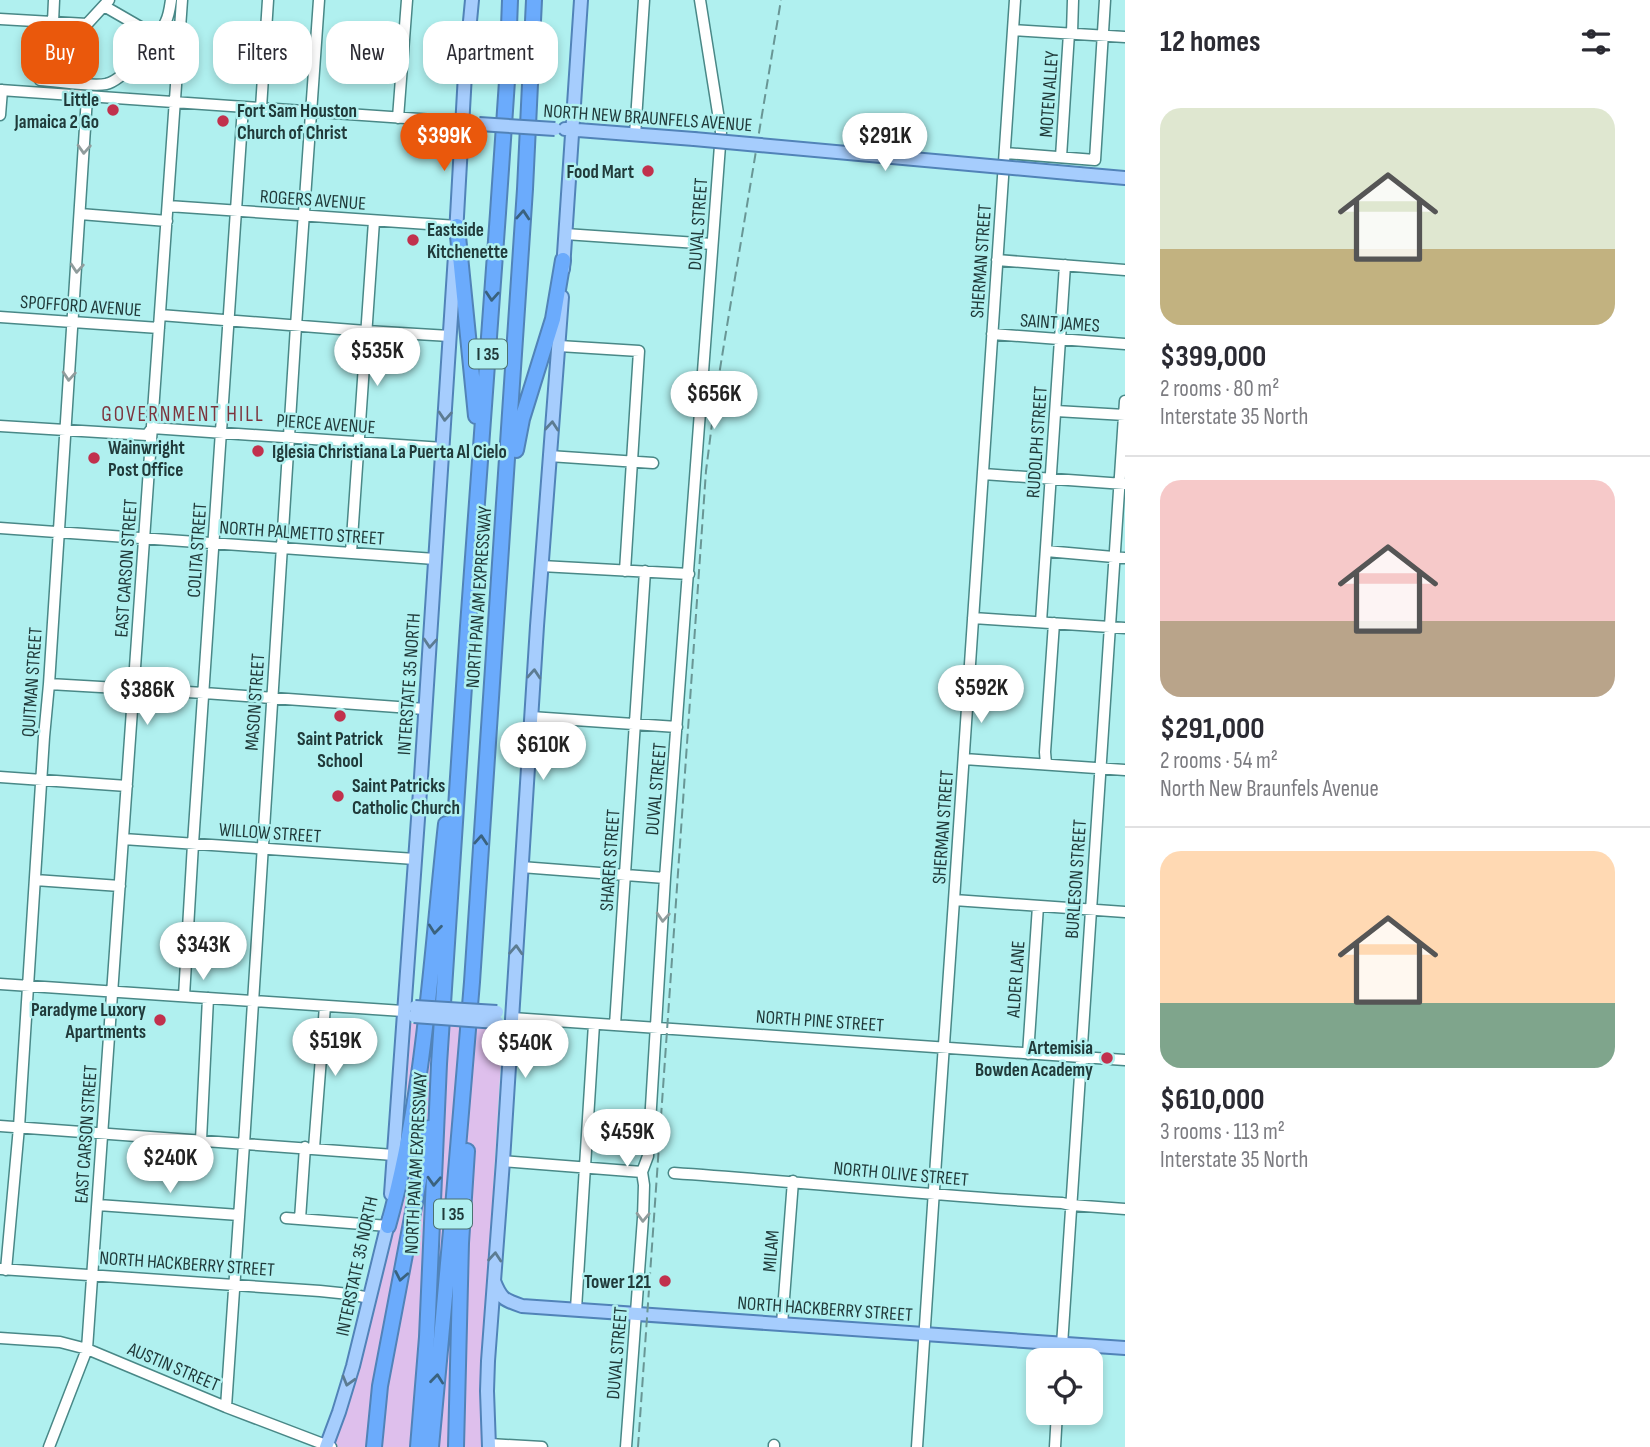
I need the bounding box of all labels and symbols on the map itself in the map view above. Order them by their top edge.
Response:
street label: MOTEN ALLEY [1035,50,1064,138]
place label: Little Jamaica 2 Go [14,89,99,134]
place label: Fort Sam Houston Church of Christ [237,100,357,145]
street label: NORTH NEW BRAUNFELS AVENUE [543,100,753,137]
marker: Little Jamaica 2 Go [105,102,121,118]
marker: Fort Sam Houston Church of Christ [215,113,231,129]
pin: $399K [395,114,493,173]
pin: $291K [836,114,934,173]
one-way arrow [77,144,92,155]
place label: Food Mart [566,161,634,184]
marker: Food Mart [640,163,656,179]
street label: DUVAL STREET [684,177,713,271]
street label: ROGERS AVENUE [259,185,367,216]
street label: SHERMAN STREET [966,203,997,319]
one-way arrow [515,209,530,220]
place label: Eastside Kitchenette [427,219,508,264]
marker: Eastside Kitchenette [405,232,421,248]
one-way arrow [70,263,85,274]
street label: SPOFFORD AVENUE [19,291,142,322]
one-way arrow [485,291,500,302]
street label: SAINT JAMES [1019,309,1101,338]
pin: $535K [328,328,426,388]
road number: I 35 [469,340,507,368]
one-way arrow [62,371,77,382]
pin: $656K [665,372,763,431]
street label: RUDOLPH STREET [1022,385,1053,499]
district label: GOVERNMENT HILL [101,402,265,427]
street label: PIERCE AVENUE [276,410,376,439]
one-way arrow [438,411,453,422]
one-way arrow [544,420,559,431]
place label: Wainwright Post Office [108,437,185,482]
place label: Iglesia Christiana La Puerta Al Cielo [272,441,507,464]
marker: Iglesia Christiana La Puerta Al Cielo [250,443,266,459]
marker: Wainwright Post Office [86,450,102,466]
street label: EAST CARSON STREET [110,498,143,638]
street label: COLITA STREET [183,501,212,598]
street label: NORTH PAN AM EXPRESSWAY [462,505,497,689]
street label: NORTH PALMETTO STREET [219,516,385,551]
street label: INTERSTATE 35 NORTH [393,612,426,756]
street label: QUITMAN STREET [17,626,48,738]
one-way arrow [422,638,437,649]
street label: MASON STREET [241,652,270,752]
pin: $592K [932,666,1030,725]
pin: $386K [98,668,196,727]
one-way arrow [526,668,541,679]
marker: Saint Patrick School [332,708,348,724]
pin: $610K [494,722,592,782]
place label: Saint Patrick School [297,728,383,773]
street label: DUVAL STREET [641,742,672,836]
street label: SHERMAN STREET [928,769,959,885]
place label: Saint Patricks Catholic Church [352,775,460,820]
marker: Saint Patricks Catholic Church [330,788,346,804]
street label: SHARER STREET [595,808,626,912]
street label: WILLOW STREET [218,818,322,849]
street label: BURLESON STREET [1061,818,1092,940]
one-way arrow [473,834,488,845]
one-way arrow [656,912,671,923]
pin: $343K [154,922,252,982]
one-way arrow [428,923,443,935]
street label: ALDER LANE [1002,940,1031,1019]
one-way arrow [509,944,524,955]
place label: Paradyme Luxory Apartments [31,999,146,1044]
street label: NORTH PINE STREET [755,1006,885,1037]
marker: Paradyme Luxory Apartments [152,1012,168,1028]
pin: $519K [286,1018,384,1078]
pin: $540K [476,1020,574,1080]
place label: Artemisia Bowden Academy [975,1037,1093,1082]
marker: Artemisia Bowden Academy [1099,1050,1115,1066]
street label: EAST CARSON STREET [70,1064,103,1204]
street label: NORTH PAN AM EXPRESSWAY [400,1071,433,1255]
pin: $459K [578,1110,676,1169]
pin: $240K [121,1136,219,1195]
street label: NORTH OLIVE STREET [832,1157,970,1192]
one-way arrow [427,1176,442,1187]
street label: INTERSTATE 35 NORTH [331,1194,384,1338]
road number: I 35 [434,1199,472,1228]
one-way arrow [635,1212,650,1223]
street label: MILAM [758,1229,785,1273]
street label: NORTH HACKBERRY STREET [98,1247,276,1282]
one-way arrow [487,1251,502,1262]
one-way arrow [395,1270,410,1282]
place label: Tower 121 [584,1271,652,1294]
marker: Tower 121 [657,1273,673,1289]
street label: NORTH HACKBERRY STREET [736,1292,914,1327]
street label: DUVAL STREET [602,1306,633,1400]
street label: AUSTIN STREET [123,1337,223,1397]
one-way arrow [430,1373,445,1385]
one-way arrow [342,1375,357,1387]

